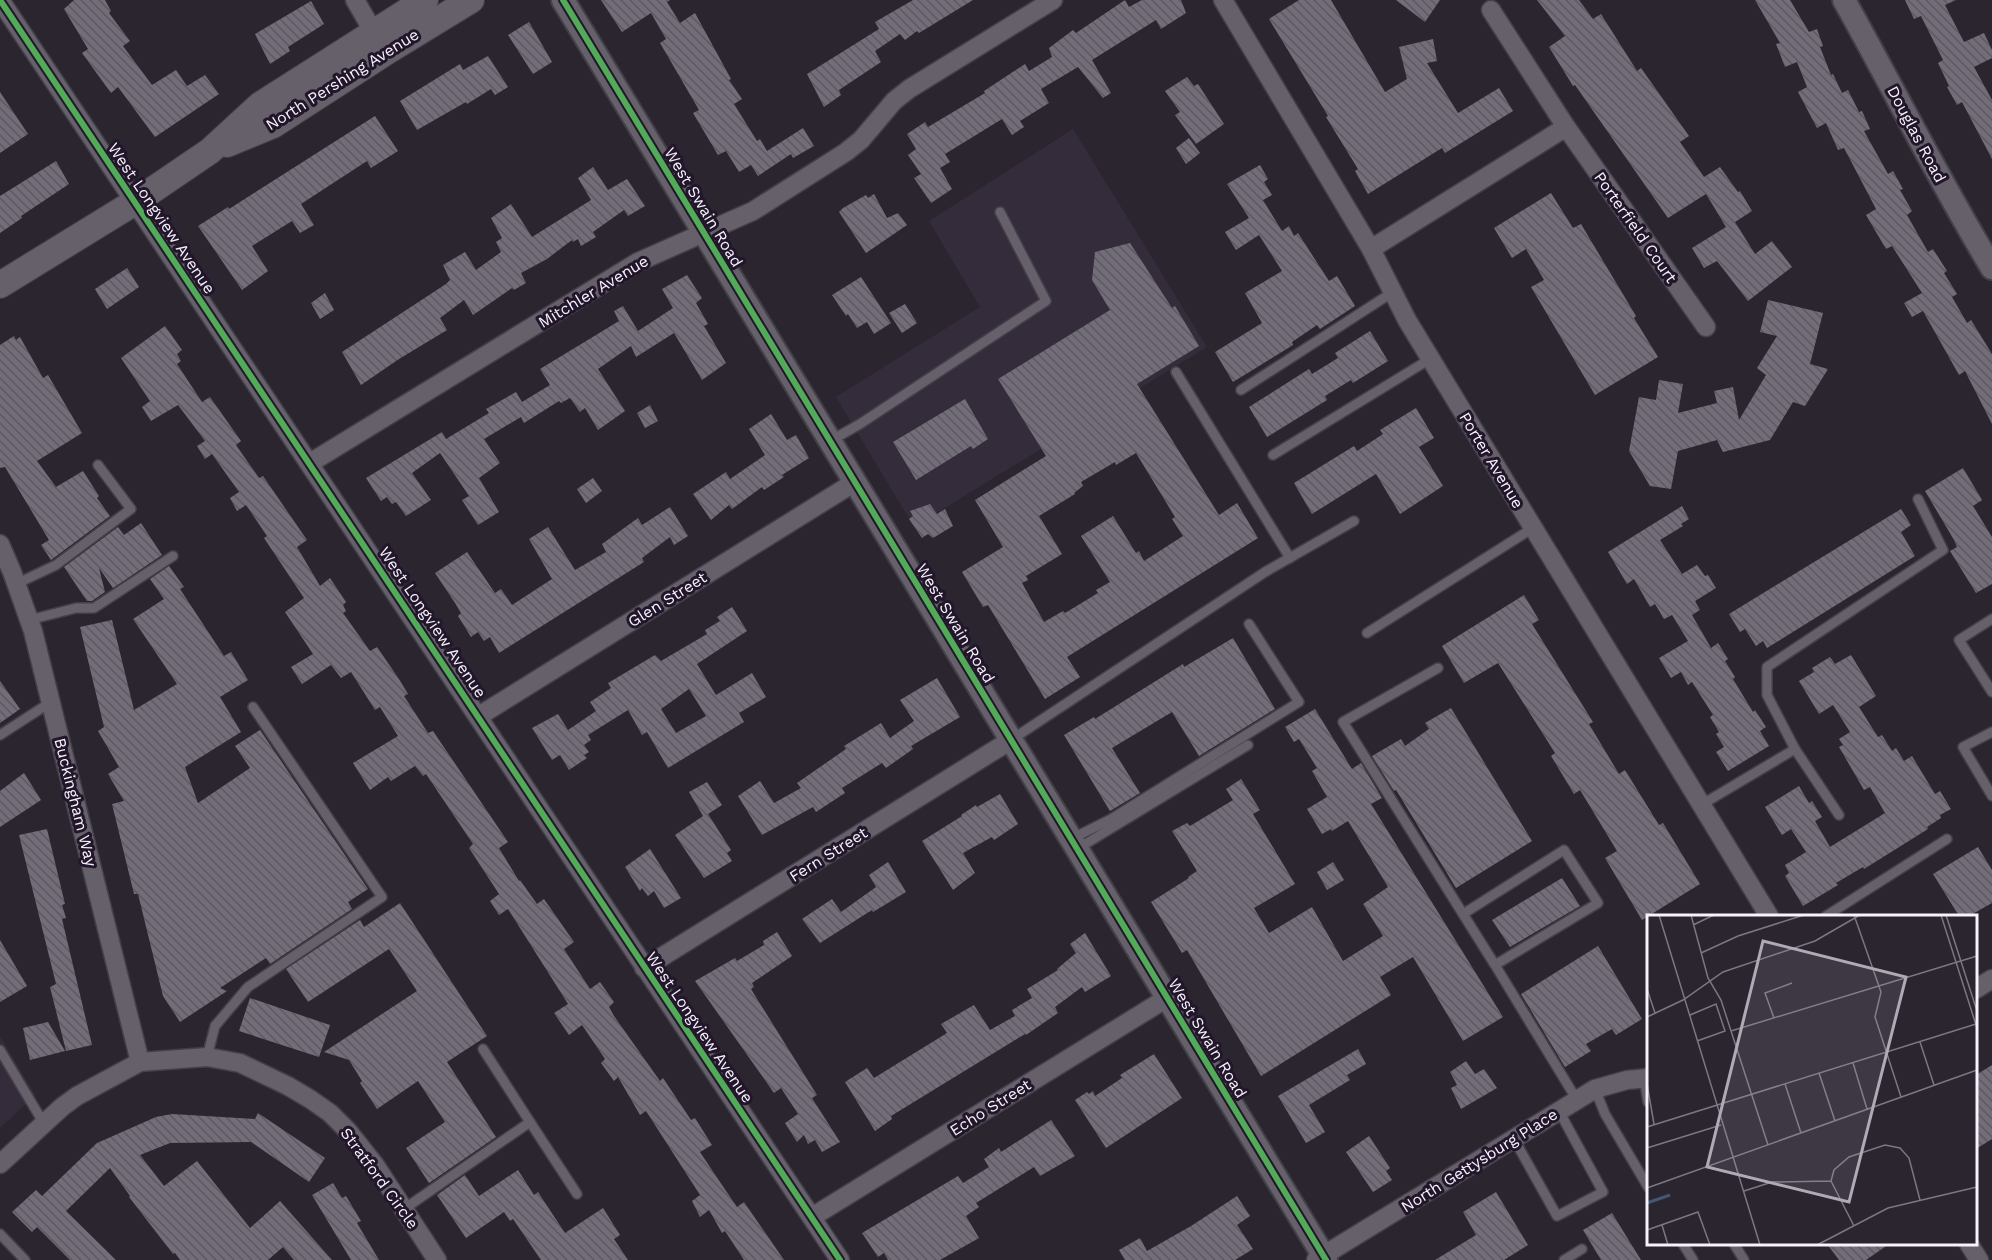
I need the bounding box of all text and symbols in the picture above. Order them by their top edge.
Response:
street label: North Pershing Avenue [262,25,422,134]
street label: Douglas Road [1883,83,1950,186]
street label: West Longview Avenue [104,139,219,297]
street label: West Swain Road [660,144,747,270]
street label: Porterfield Court [1590,168,1681,287]
street label: Mitchler Avenue [535,251,652,332]
street label: Porter Avenue [1455,409,1528,512]
street label: West Longview Avenue [375,543,490,701]
street label: West Swain Road [912,560,999,686]
street label: Glen Street [624,568,710,631]
street label: Buckingham Way [50,736,101,869]
street label: Fern Street [786,823,871,886]
inset map [1647,915,1977,1245]
street label: West Longview Avenue [642,948,757,1106]
street label: West Swain Road [1164,975,1251,1101]
street label: Echo Street [946,1075,1035,1140]
street label: North Gettysburg Place [1398,1104,1561,1216]
street label: Stratford Circle [337,1124,423,1233]

